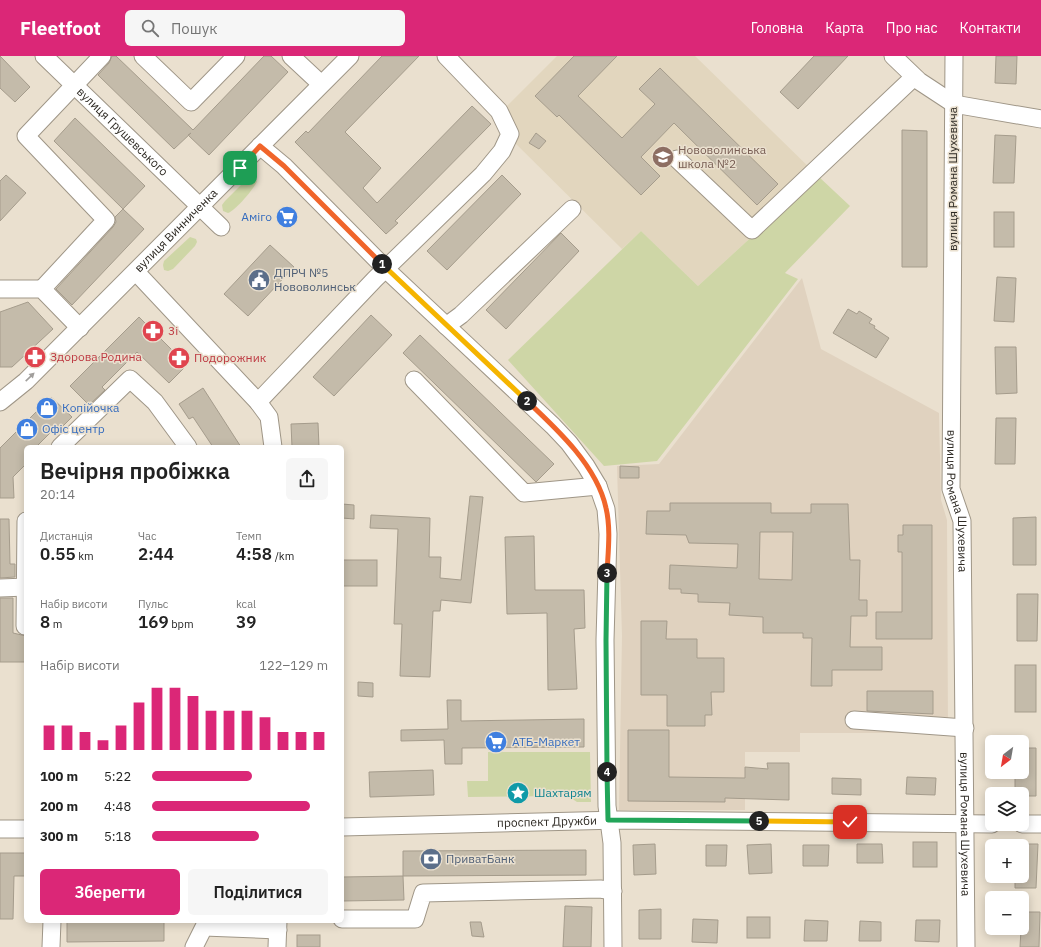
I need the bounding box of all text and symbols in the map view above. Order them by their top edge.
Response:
search box [125,10,405,46]
text: Fleetfoot [20,16,101,40]
icon: search [139,17,161,39]
text: Пошук [171,19,217,38]
text: Головна [751,19,803,37]
text: Карта [825,19,864,37]
text: Про нас [886,19,938,37]
text: Контакти [960,19,1021,37]
street label: вулиця Грушевського [74,84,172,179]
street label: вулиця Романа Шухевича [945,106,960,251]
place label: Нововолинська школа №2 [678,142,767,171]
school or university icon: Нововолинська школа №2 [650,144,676,170]
pin [223,151,257,185]
icon: arrive [229,157,251,179]
street label: вулиця Винниченка [131,185,221,275]
supermarket icon: Аміго [274,204,300,230]
place label: Аміго [241,209,272,224]
pin: 1 [372,254,392,274]
text: 1 [379,257,385,271]
place label: ДПРЧ №5 Нововолинськ [274,265,356,294]
public building icon: ДПРЧ №5 Нововолинськ [246,267,272,293]
pharmacy icon: 3і [140,318,166,344]
place label: 3і [168,323,178,338]
pharmacy icon: Здорова Родина [22,344,48,370]
pharmacy icon: Подорожник [166,345,192,371]
place label: Здорова Родина [50,349,143,364]
place label: Подорожник [194,350,267,365]
one-way arrow [25,372,35,382]
pin: 2 [517,391,537,411]
text: 2 [524,394,530,408]
shop icon: Копійочка [34,395,60,421]
place label: Копійочка [62,400,120,415]
shop icon: Офіс центр [14,416,40,442]
place label: Офіс центр [42,421,105,436]
street label: вулиця Романа Шухевича [944,430,970,573]
text: Вечірня пробіжка [40,456,230,485]
button: share [286,458,328,500]
text: 20:14 [40,486,75,503]
text: Дистанція [40,529,93,543]
text: Час [138,529,157,543]
text: Темп [236,529,262,543]
text: 0.55 [40,543,76,565]
text: 2:44 [138,543,174,565]
text: 4:58 [236,543,272,565]
text: km [76,549,94,563]
text: /km [272,549,294,563]
pin: 3 [597,563,617,583]
text: 3 [604,566,610,580]
text: Набір висоти [40,597,107,611]
text: Пульс [138,597,168,611]
text: kcal [236,597,256,611]
text: 8 [40,611,50,633]
text: 169 [138,611,169,633]
text: 39 [236,611,256,633]
text: m [50,617,62,631]
text: bpm [169,617,194,631]
text: Набір висоти [40,657,120,674]
text: 122–129 m [259,657,328,674]
supermarket icon: АТБ-Маркет [483,729,509,755]
place label: АТБ-Маркет [512,734,580,749]
north arrow [985,735,1029,779]
map controls [985,735,1029,935]
street label: вулиця Романа Шухевича [957,752,974,897]
pin: 4 [597,762,617,782]
text: 4 [604,765,610,779]
text: 100 m [40,768,78,785]
text: 5:22 [104,768,131,785]
place icon: Шахтарям [505,780,531,806]
place label: Шахтарям [534,785,592,800]
button: layers [985,787,1029,831]
text: 200 m [40,798,78,815]
text: 4:48 [104,798,131,815]
pin [833,805,867,839]
pin: 5 [749,811,769,831]
icon: check [839,811,861,833]
street label: проспект Дружби [497,813,597,830]
text: 5 [756,814,762,828]
text: 300 m [40,828,78,845]
text: 5:18 [104,828,131,845]
button: + [985,839,1029,883]
bank icon: ПриватБанк [418,846,444,872]
place label: ПриватБанк [446,851,515,866]
button: Зберегти [40,869,180,915]
button: Поділитися [188,869,328,915]
button: − [985,891,1029,935]

